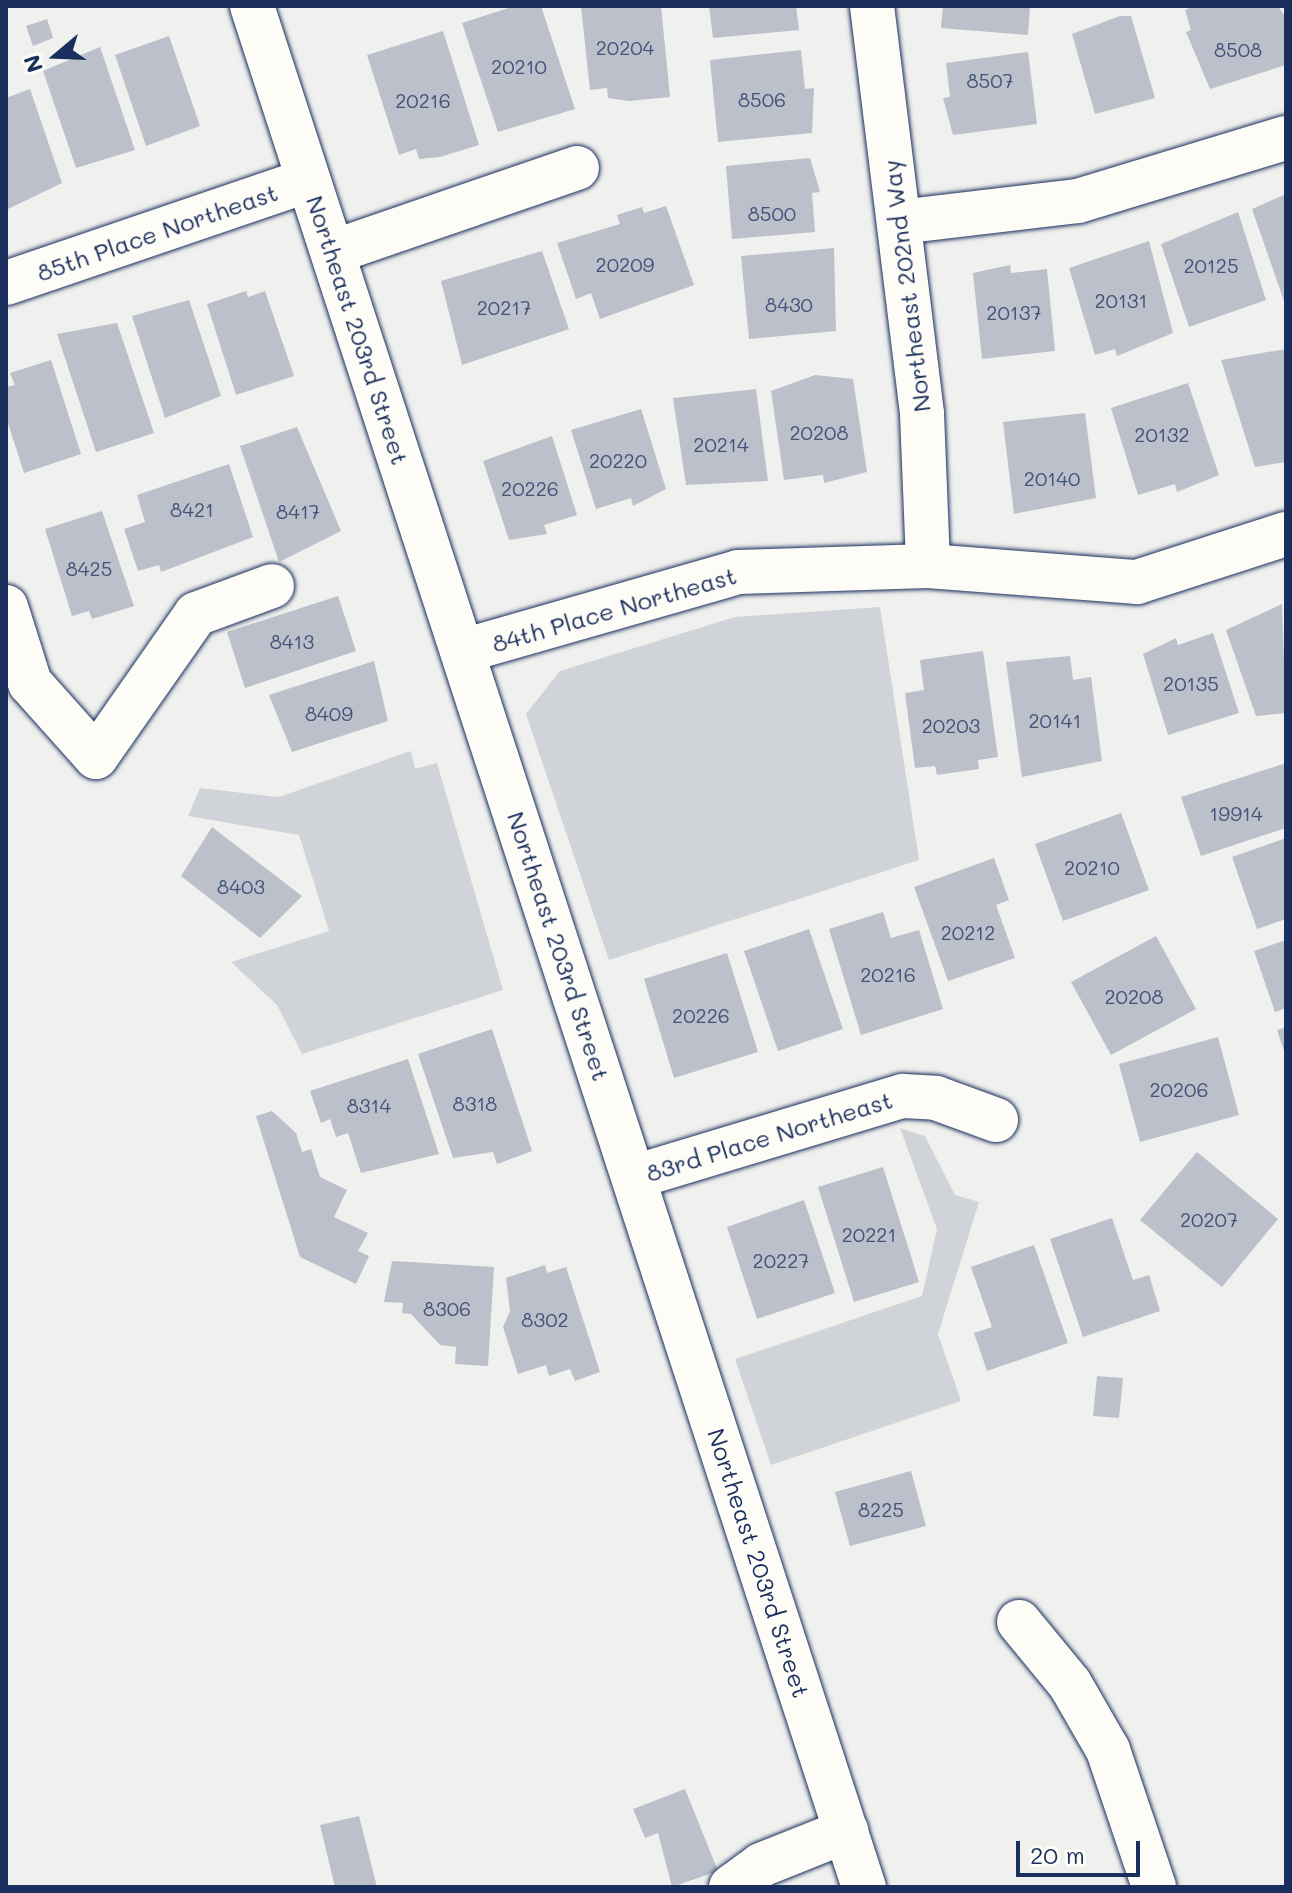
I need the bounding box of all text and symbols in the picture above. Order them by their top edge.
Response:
north arrow [16,16,96,96]
house number: 20204 [596,35,654,59]
house number: 8508 [1214,37,1262,61]
text: N [16,51,49,77]
house number: 20210 [491,54,547,78]
house number: 8507 [966,68,1014,92]
house number: 8506 [738,87,786,111]
house number: 20216 [395,88,451,112]
street label: Northeast 202nd Way [876,158,936,414]
street label: 85th Place Northeast [33,177,281,287]
street label: Northeast 203rd Street [301,192,415,468]
house number: 8500 [748,201,796,225]
house number: 20209 [596,252,654,276]
house number: 20125 [1183,253,1239,277]
house number: 20131 [1094,288,1148,312]
house number: 8430 [765,292,813,316]
house number: 20217 [477,295,531,319]
house number: 20137 [986,300,1042,324]
house number: 20208 [789,420,849,444]
house number: 20132 [1134,422,1190,446]
house number: 20214 [693,432,749,456]
house number: 20220 [589,448,647,472]
house number: 20140 [1024,466,1080,490]
house number: 20226 [501,476,559,500]
house number: 8421 [170,497,214,521]
house number: 8417 [276,499,320,523]
house number: 8425 [66,556,112,580]
street label: 84th Place Northeast [489,560,739,658]
house number: 8413 [270,629,314,653]
house number: 20135 [1163,671,1219,695]
house number: 8409 [305,701,353,725]
house number: 20141 [1028,708,1082,732]
house number: 20203 [922,713,980,737]
house number: 19914 [1209,801,1263,825]
street label: Northeast 203rd Street [502,808,616,1084]
house number: 20210 [1064,855,1120,879]
house number: 8403 [217,874,265,898]
house number: 20212 [941,920,995,944]
house number: 20216 [860,962,916,986]
house number: 20208 [1104,984,1164,1008]
house number: 20226 [672,1003,730,1027]
house number: 20206 [1149,1077,1209,1101]
street label: 83rd Place Northeast [642,1085,896,1187]
house number: 8318 [453,1091,497,1115]
house number: 8314 [347,1093,391,1117]
house number: 20207 [1180,1207,1238,1231]
house number: 20221 [842,1222,896,1246]
house number: 20227 [753,1248,809,1272]
house number: 8306 [423,1296,471,1320]
house number: 8302 [521,1307,569,1331]
street label: Northeast 203rd Street [702,1425,816,1701]
house number: 8225 [858,1497,904,1521]
scale bar [1020,1825,1144,1875]
text: 20 m [1030,1839,1085,1870]

